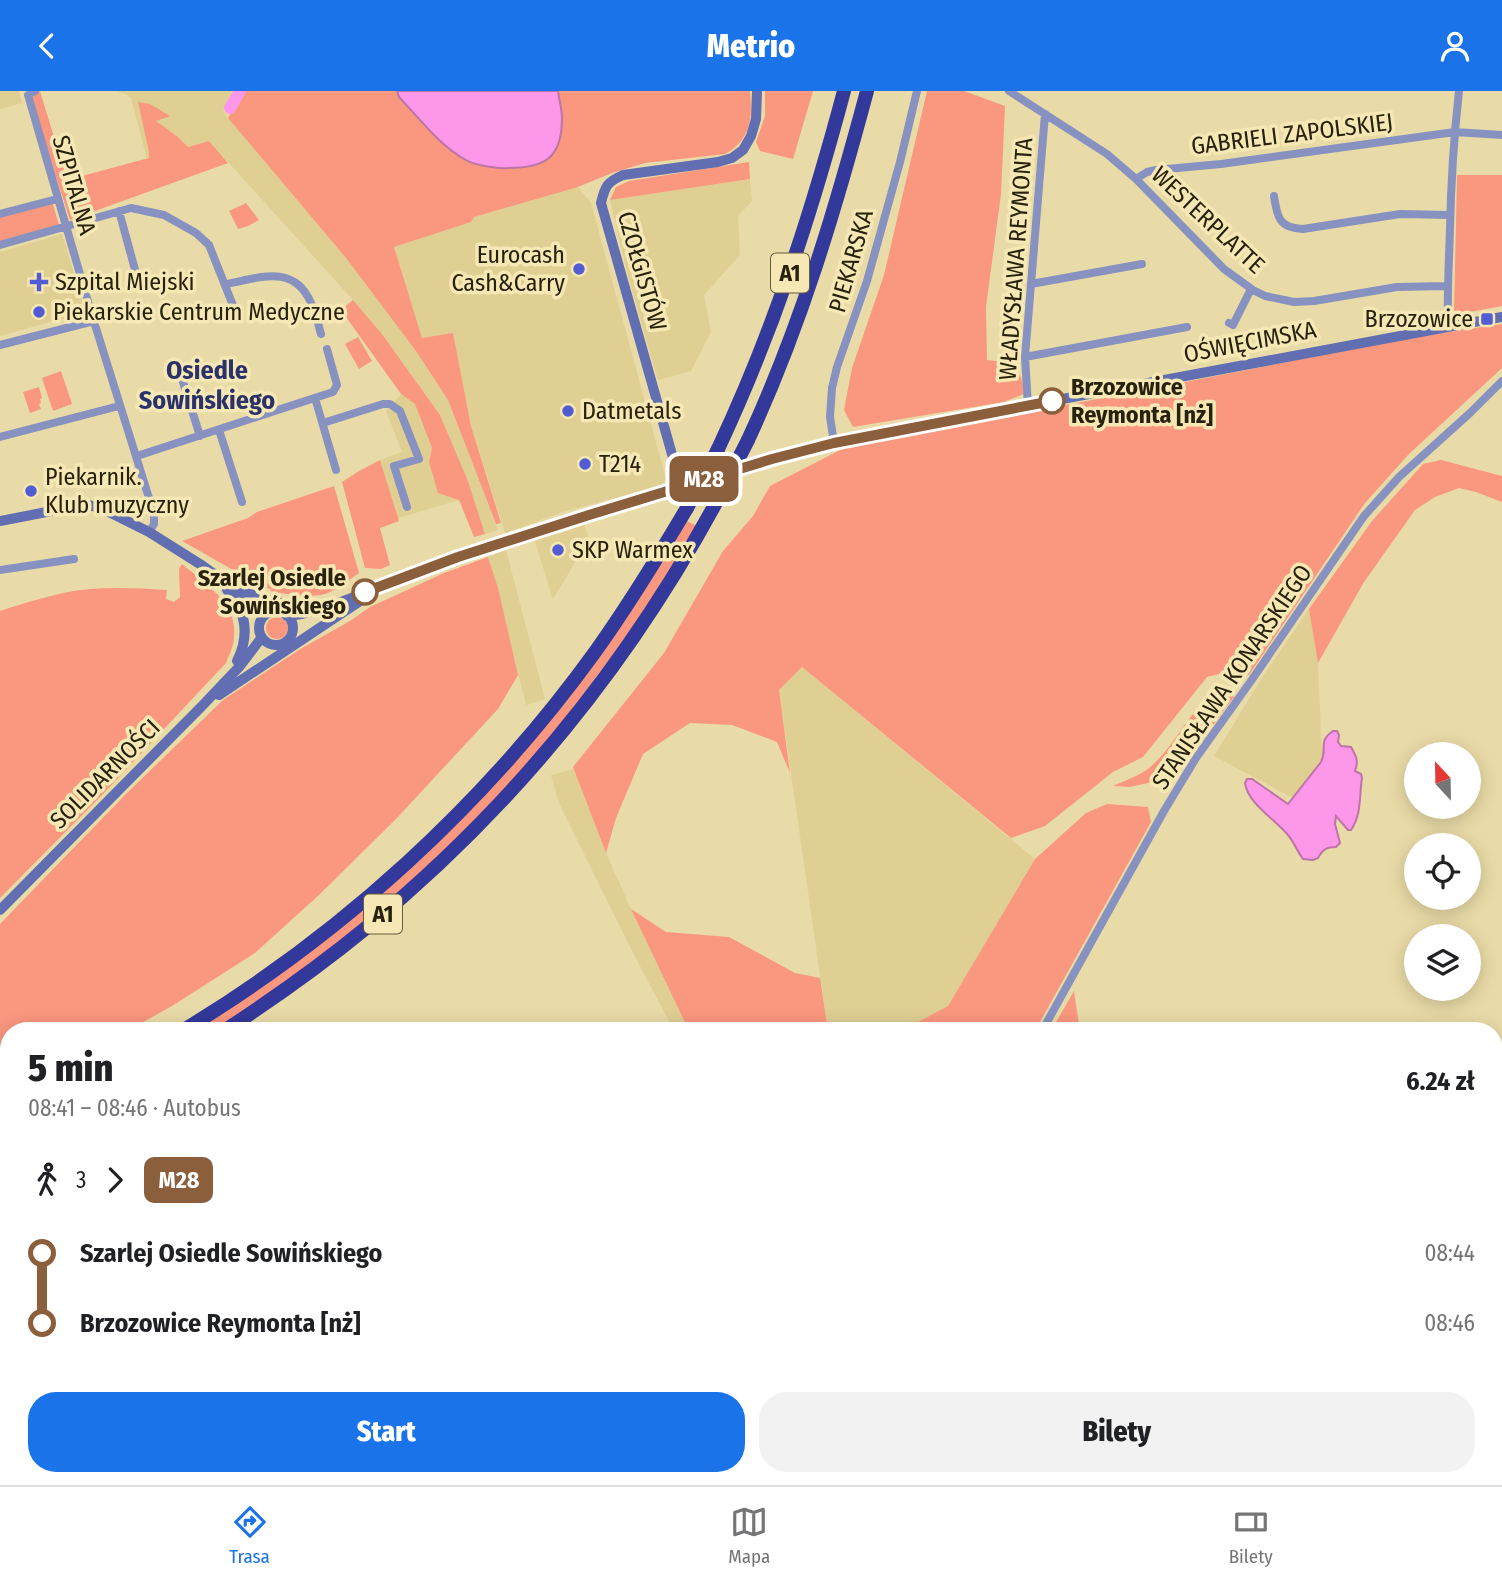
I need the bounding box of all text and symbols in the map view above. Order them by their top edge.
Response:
icon: back [28,27,66,65]
text: Metrio [707,27,795,65]
icon: person [1436,27,1474,65]
street label: GABRIELI ZAPOLSKIEJ [1190,108,1394,160]
street label: SZPITALNA [46,132,102,238]
street label: WŁADYSŁAWA REYMONTA [994,136,1038,381]
street label: WESTERPLATTE [1146,161,1270,279]
street label: PIEKARSKA [823,206,879,316]
street label: CZOŁGISTÓW [612,208,673,334]
place label: Eurocash Cash&Carry [451,241,565,297]
road number: A1 [771,253,809,293]
marker: Eurocash Cash&Carry [571,261,587,277]
place label: Szpital Miejski [55,268,195,296]
marker: Szpital Miejski [29,272,49,292]
place label: Piekarskie Centrum Medyczne [53,298,345,326]
marker: Piekarskie Centrum Medyczne [31,304,47,320]
place label: Brzozowice [1365,305,1473,333]
marker: Brzozowice [1479,311,1495,327]
street label: OŚWIĘCIMSKA [1181,314,1319,369]
district label: Osiedle Sowińskiego [139,355,275,416]
place label: Brzozowice Reymonta [nż] [1071,373,1213,429]
marker: Brzozowice Reymonta [nż] [1039,388,1065,414]
place label: Datmetals [582,397,681,425]
marker: Datmetals [560,403,576,419]
place label: T214 [599,450,641,478]
marker: T214 [577,456,593,472]
line badge: M28 [664,456,744,502]
place label: Piekarnik. Klub muzyczny [45,463,189,519]
text: M28 [683,465,725,493]
marker: Piekarnik. Klub muzyczny [23,483,39,499]
place label: SKP Warmex [572,536,693,564]
marker: SKP Warmex [550,542,566,558]
street label: STANISŁAWA KONARSKIEGO [1146,559,1318,795]
place label: Szarlej Osiedle Sowińskiego [198,564,346,620]
marker: Szarlej Osiedle Sowińskiego [352,579,378,605]
street label: SOLIDARNOŚCI [44,713,166,835]
north arrow [1404,742,1480,819]
map controls [1404,742,1481,1001]
button: locate [1404,833,1481,910]
road number: A1 [364,895,402,933]
button: layers [1404,924,1481,1001]
text: 5 min [28,1045,113,1091]
text: 6.24 zł [1406,1066,1475,1097]
text: 08:41 – 08:46 · Autobus [28,1094,241,1122]
icon: walk [28,1161,66,1199]
icon: forward [96,1161,134,1199]
text: 3 [76,1166,86,1194]
text: M28 [158,1166,199,1194]
text: Szarlej Osiedle Sowińskiego [80,1238,382,1269]
text: 08:44 [1424,1239,1475,1267]
text: Brzozowice Reymonta [nż] [80,1308,361,1339]
text: 08:46 [1424,1309,1475,1337]
button: Start [28,1392,745,1472]
button: Bilety [759,1392,1475,1472]
tab: Trasa [229,1503,270,1568]
tab: Mapa [728,1503,770,1568]
tab: Bilety [1229,1503,1273,1568]

